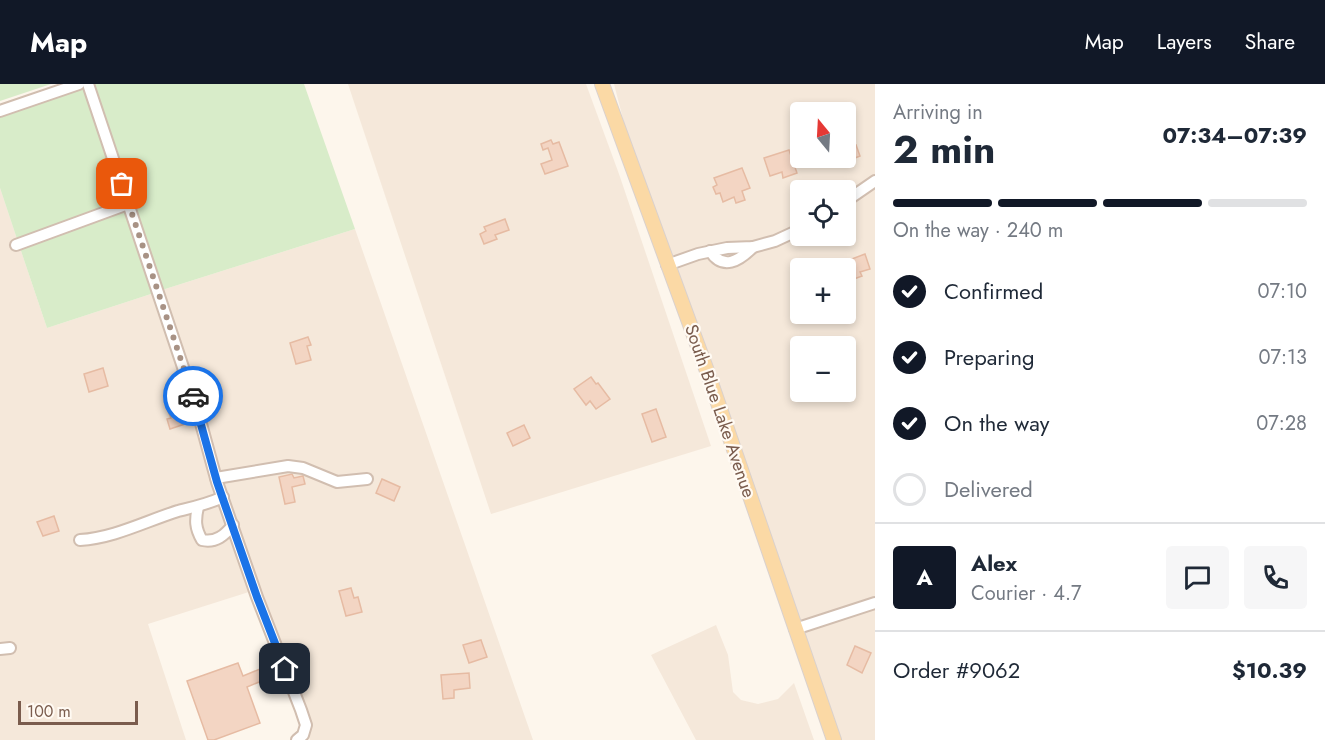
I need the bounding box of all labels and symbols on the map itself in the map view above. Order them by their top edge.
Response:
north arrow [790,102,856,168]
pin [96,158,147,209]
street label: South Blue Lake Avenue [678,321,762,501]
courier [163,366,223,426]
pin [259,643,310,694]
scale bar [18,698,138,726]

